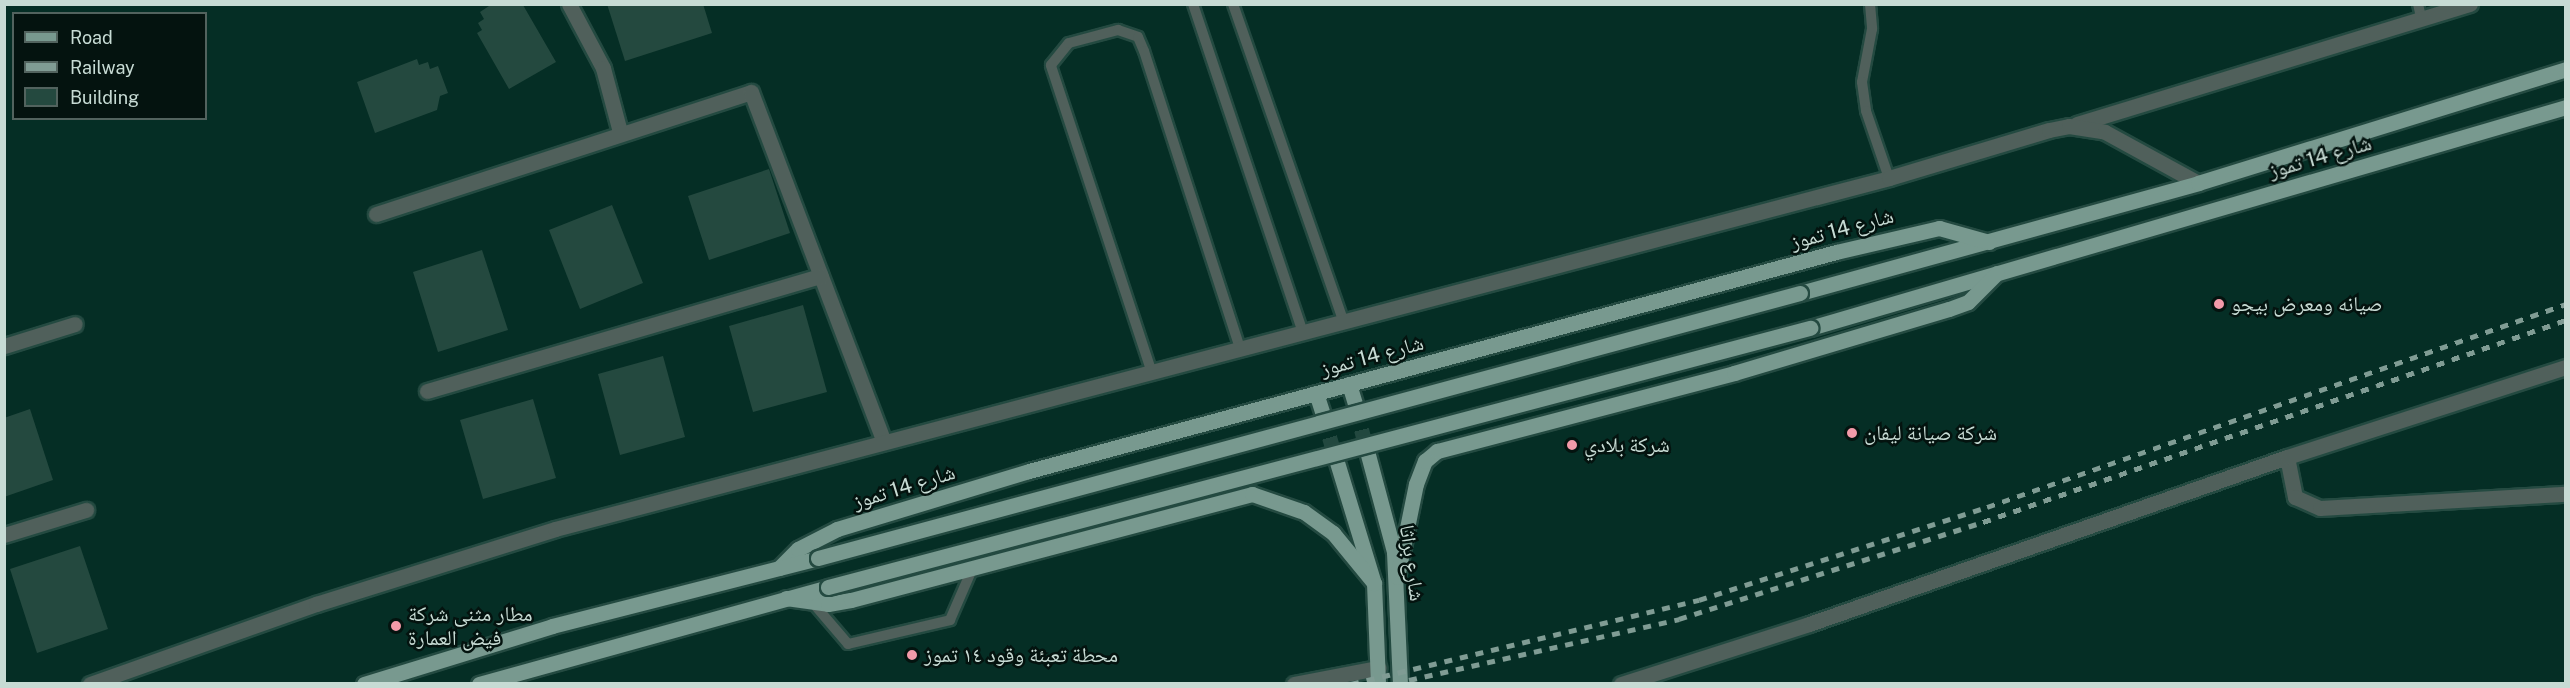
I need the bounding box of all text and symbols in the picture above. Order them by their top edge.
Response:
legend [12,12,207,120]
text: Road [70,27,113,48]
text: Railway [70,57,135,78]
text: Building [70,87,139,108]
street label: شارع 14 تموز [2266,130,2374,184]
street label: شارع 14 تموز [1788,203,1896,255]
place label: صيانه ومعرض بيجو [2231,291,2383,317]
marker: صيانه ومعرض بيجو [2212,297,2226,311]
street label: شارع 14 تموز [1318,330,1426,382]
place label: شركة صيانة ليفان [1864,420,1997,446]
marker: شركة صيانة ليفان [1845,426,1859,440]
place label: شركة بلادي [1584,432,1670,458]
marker: شركة بلادي [1565,438,1579,452]
street label: شارع 14 تموز [850,460,958,514]
street label: شارع براثا [1394,523,1430,603]
place label: مطار مثنى شركة فيض العمارة [408,601,533,651]
marker: مطار مثنى شركة فيض العمارة [389,619,403,633]
place label: محطة تعبئة وقود ١٤ تموز [924,642,1118,668]
marker: محطة تعبئة وقود ١٤ تموز [905,648,919,662]

